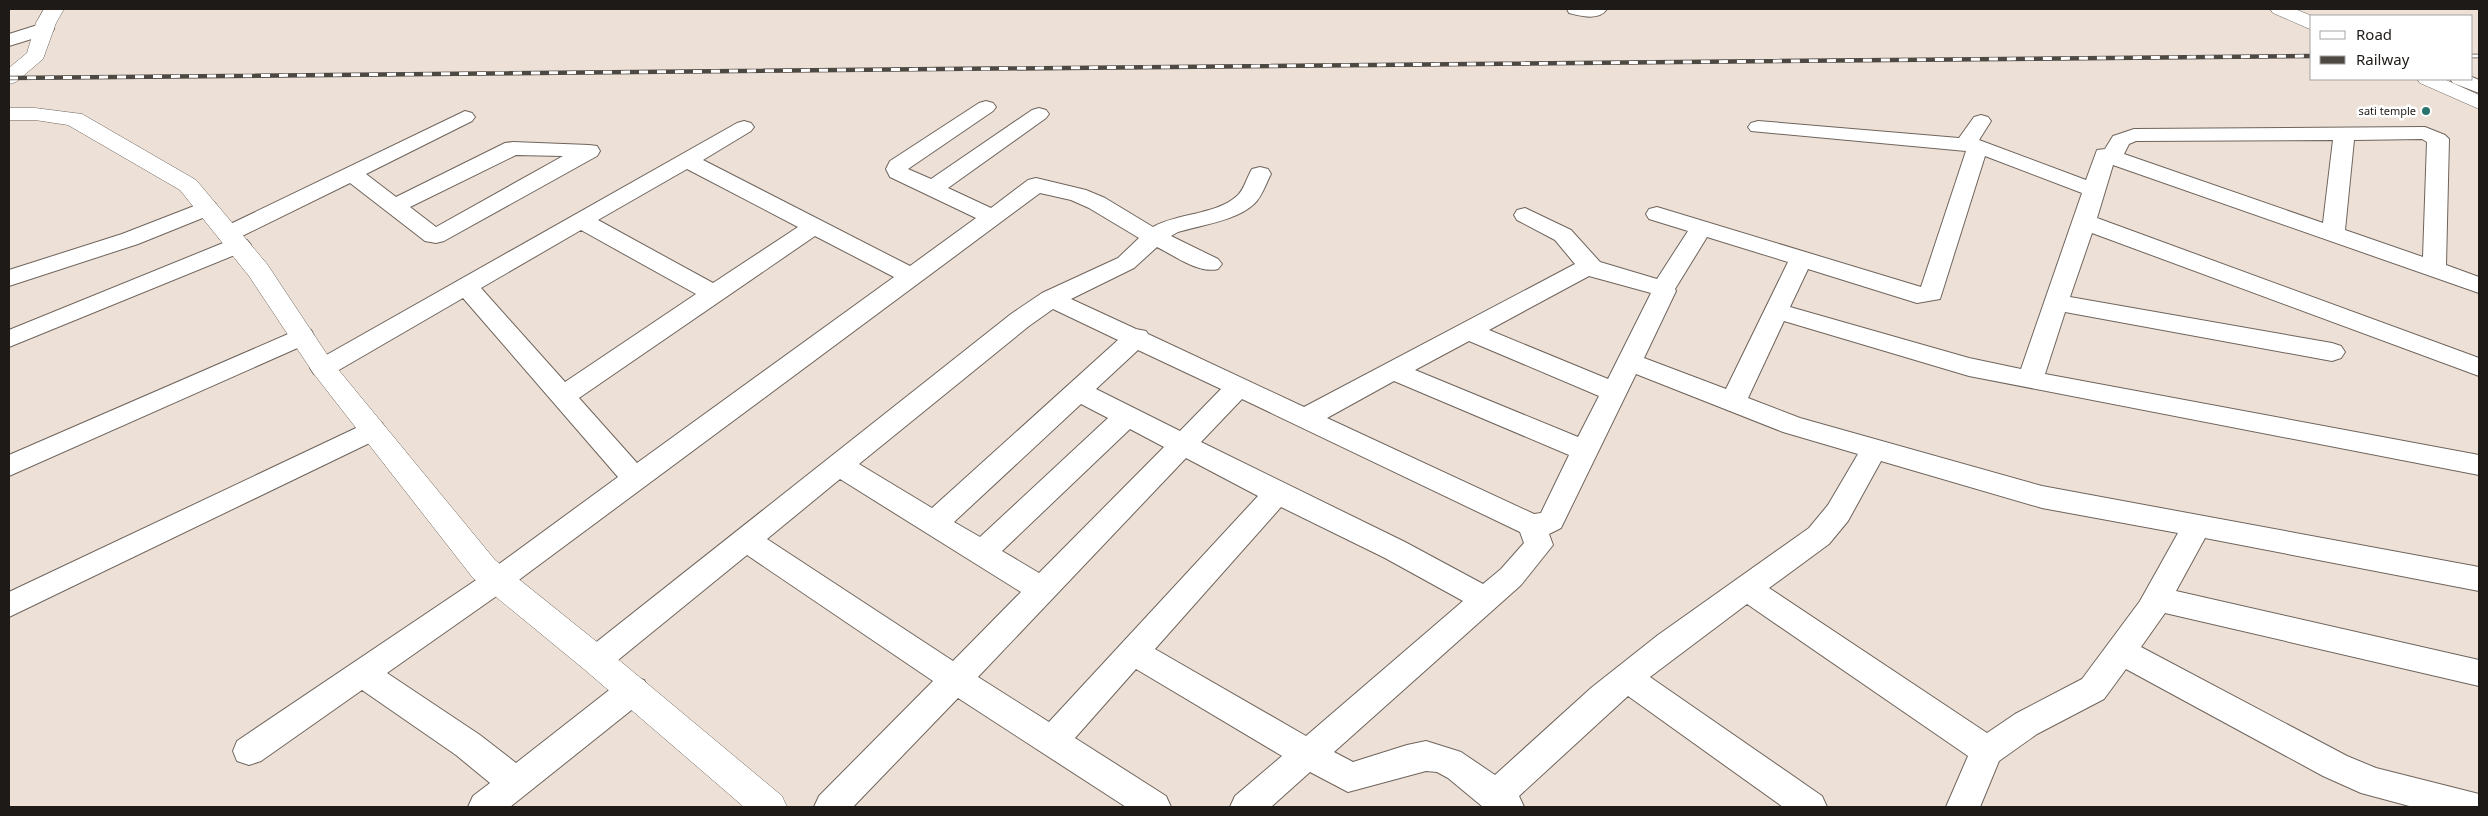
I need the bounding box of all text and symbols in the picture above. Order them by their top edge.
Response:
legend [2310,15,2473,80]
text: Road [2356,24,2392,44]
text: Railway [2356,49,2410,69]
place label: sati temple [2359,103,2416,118]
marker: sati temple [2420,105,2432,117]

